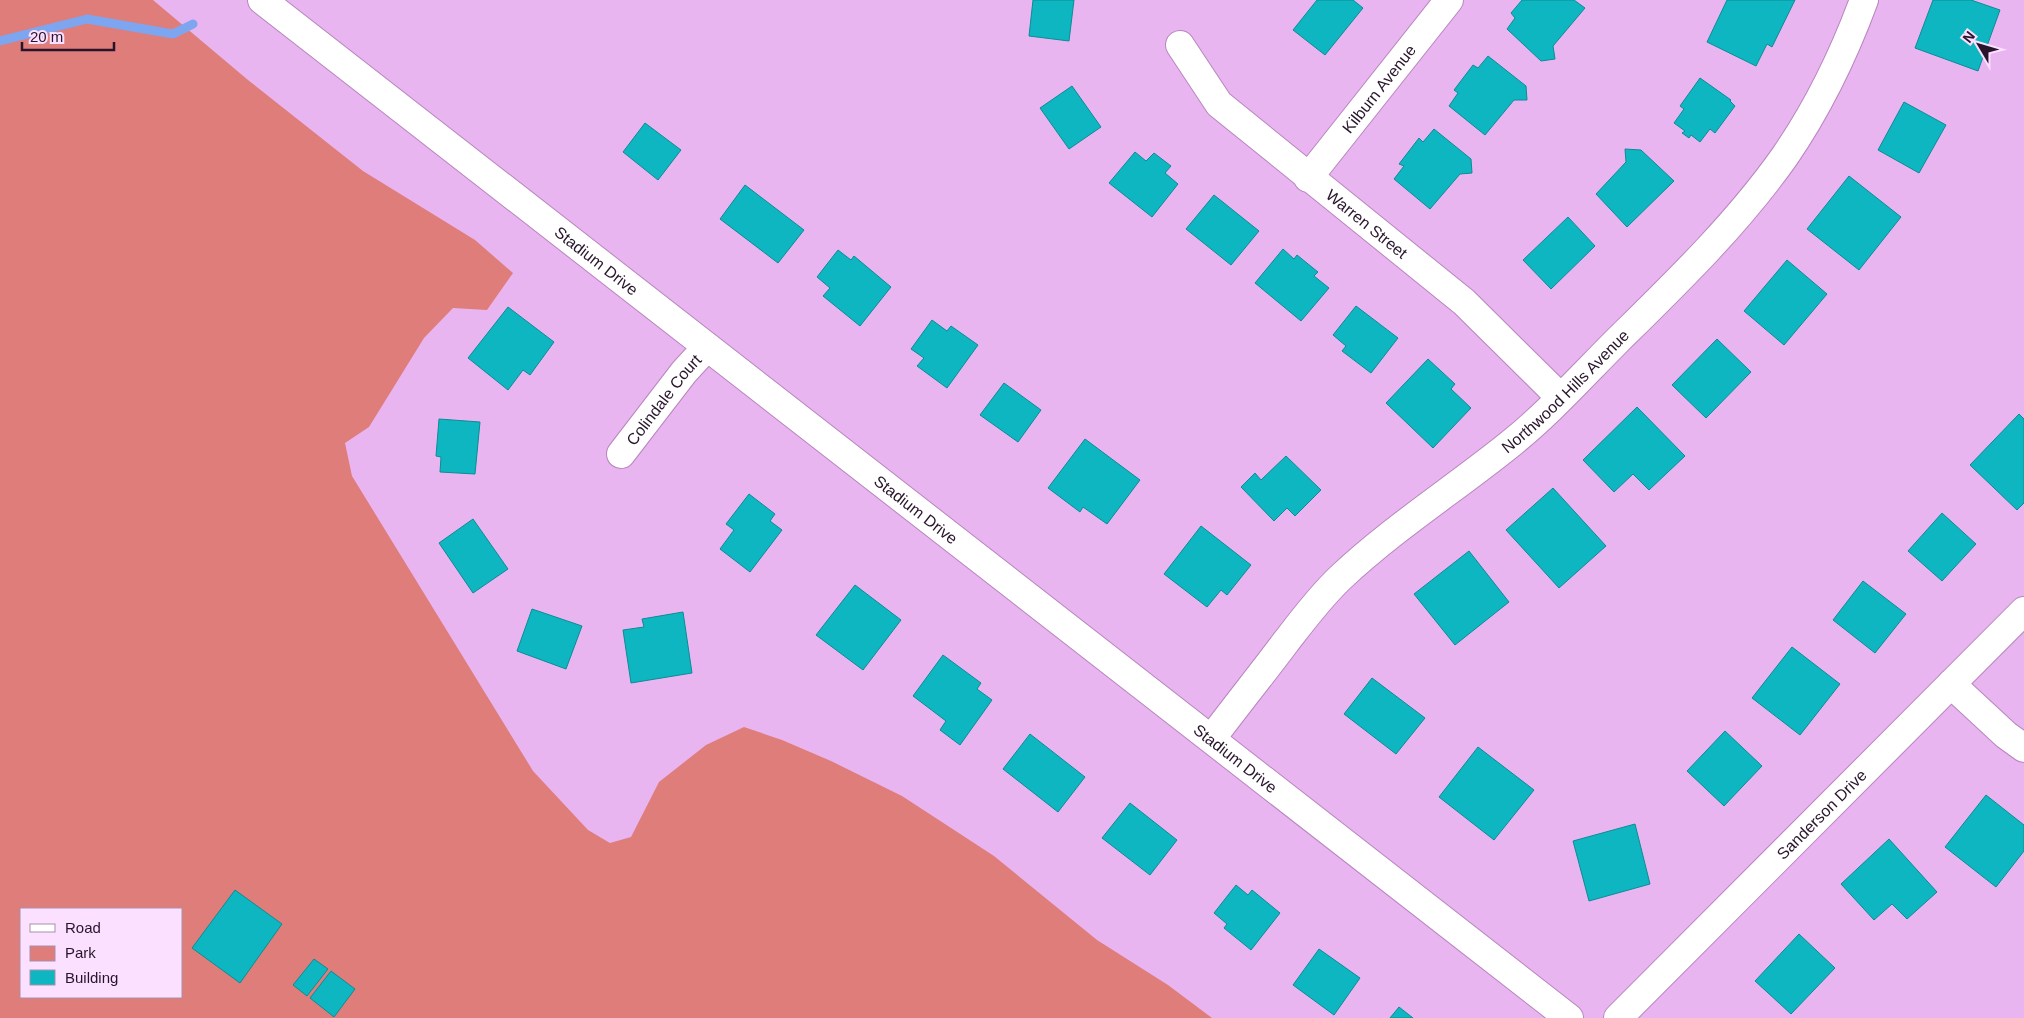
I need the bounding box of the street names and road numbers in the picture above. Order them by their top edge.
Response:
street label: Kilburn Avenue [1339,41,1419,136]
street label: Warren Street [1323,186,1411,262]
street label: Stadium Drive [551,223,641,299]
street label: Northwood Hills Avenue [1498,326,1632,456]
street label: Colindale Court [623,351,705,449]
street label: Stadium Drive [871,472,961,547]
street label: Stadium Drive [1190,721,1280,796]
street label: Sanderson Drive [1774,766,1870,863]

